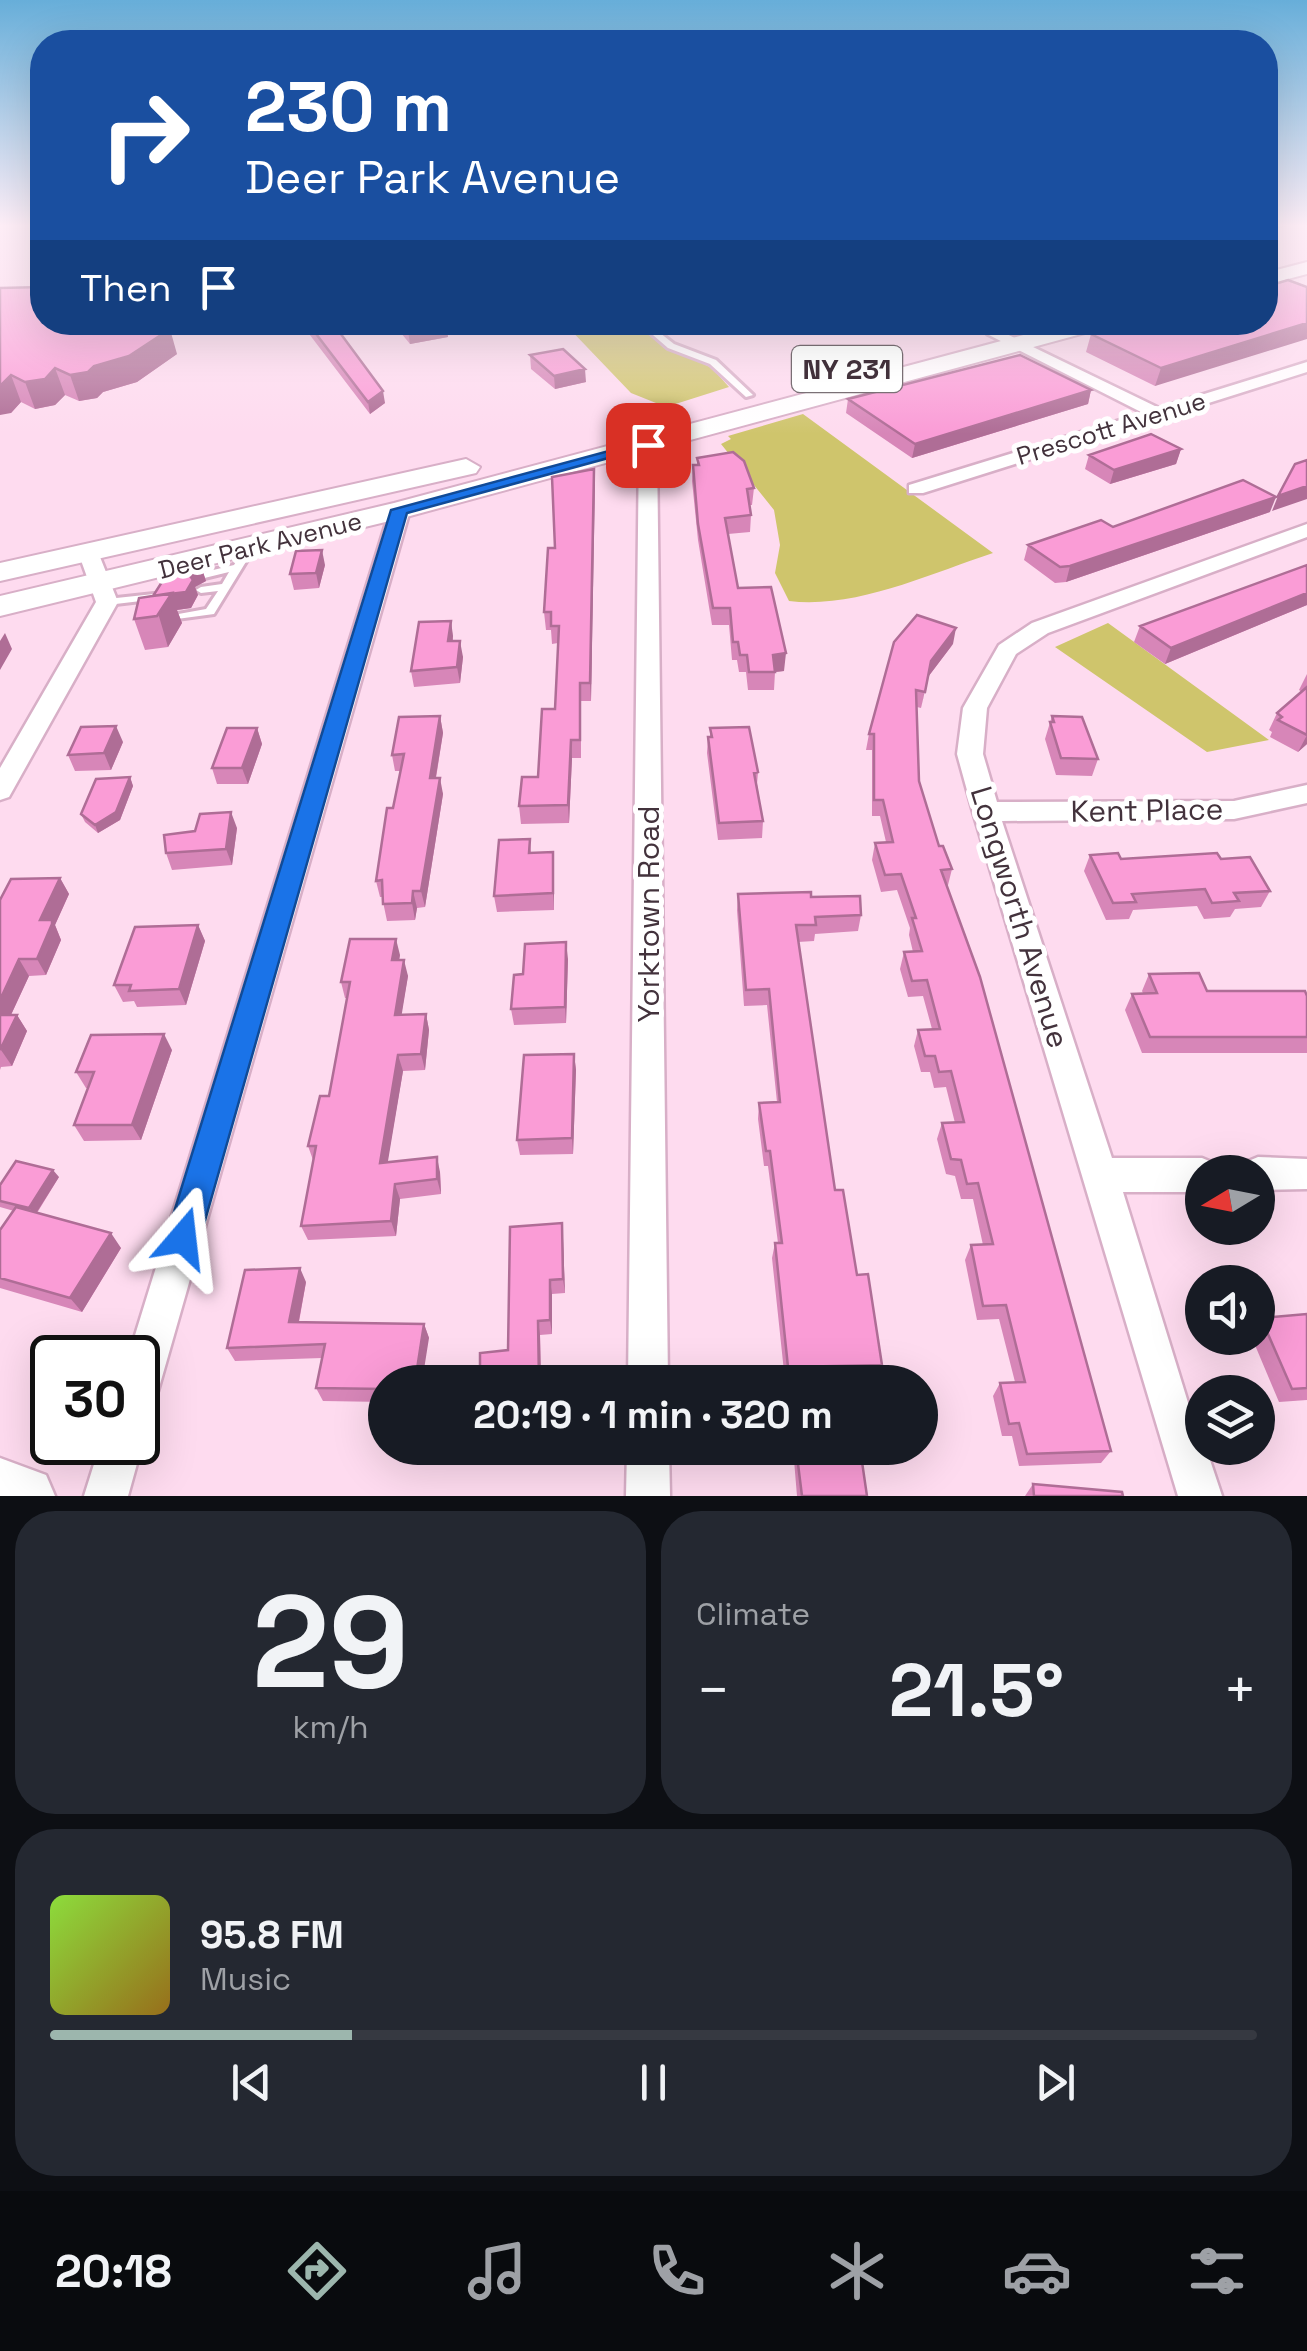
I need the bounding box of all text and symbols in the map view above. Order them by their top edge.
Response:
text: 230 m [245,62,452,151]
icon: right [80,70,210,200]
text: Deer Park Avenue [245,149,620,206]
icon: arrive [191,260,246,315]
text: Then [80,264,171,312]
road number: NY 231 [792,346,902,392]
street label: Prescott Avenue [1012,384,1210,472]
pin [606,403,691,488]
icon: arrive [621,418,676,473]
street label: Deer Park Avenue [155,504,365,586]
street label: Longworth Avenue [962,781,1078,1053]
street label: Kent Place [1070,789,1224,831]
street label: Yorktown Road [629,806,668,1022]
north arrow [1185,1155,1275,1245]
map controls [1185,1155,1275,1465]
position arrow [131,1186,235,1290]
button: sound [1185,1265,1275,1355]
speed limit sign: 30 [30,1335,160,1465]
button: layers [1185,1375,1275,1465]
text: 20:19 · 1 min · 320 m [473,1391,833,1439]
text: 29 [252,1559,409,1725]
text: Climate [696,1594,810,1634]
text: 21.5° [889,1642,1064,1738]
text: − [696,1655,730,1725]
text: + [1223,1655,1257,1725]
text: km/h [292,1707,369,1747]
text: 95.8 FM [200,1911,344,1959]
text: Music [200,1959,291,1999]
icon: previous [224,2055,279,2110]
icon: pause [626,2055,681,2110]
icon: next [1028,2055,1083,2110]
icon: directions [282,2236,352,2306]
icon: music [462,2236,532,2306]
icon: phone [642,2236,712,2306]
icon: climate [822,2236,892,2306]
icon: car [1002,2236,1072,2306]
icon: filters [1182,2236,1252,2306]
text: 20:18 [55,2243,172,2300]

